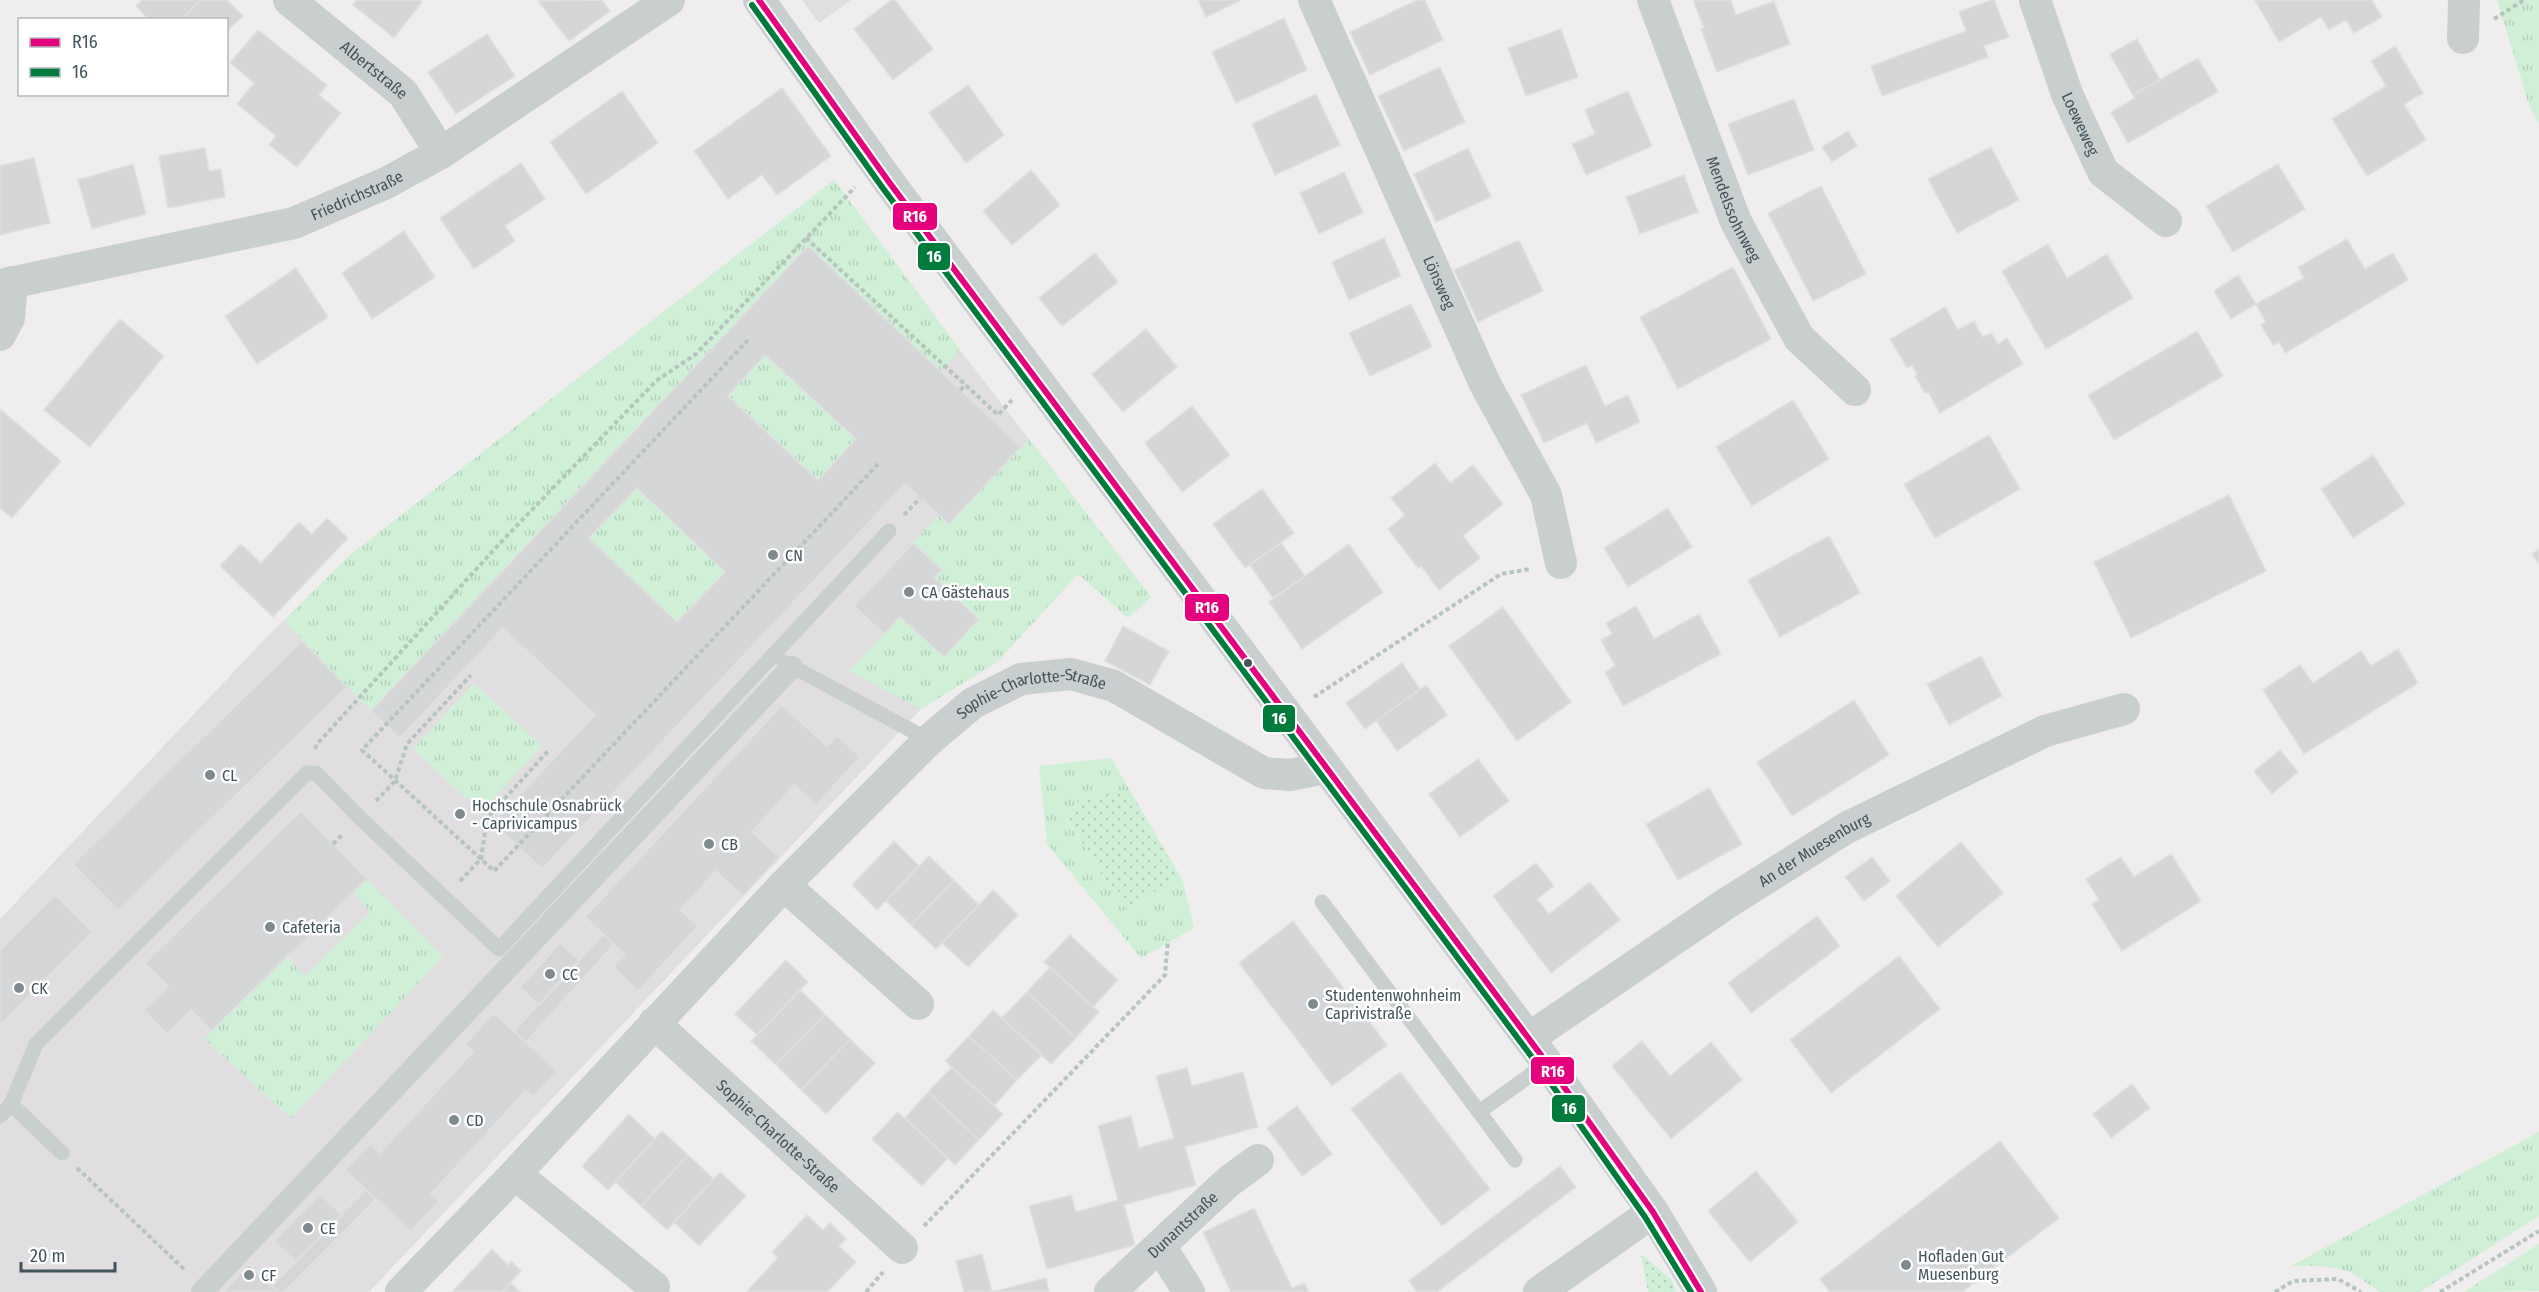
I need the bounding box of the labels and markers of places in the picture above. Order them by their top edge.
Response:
place label: CN [785,546,803,565]
marker: CN [766,548,780,562]
place label: CA Gästehaus [921,583,1010,602]
marker: CA Gästehaus [902,585,916,599]
unlabelled marker [1242,657,1254,669]
place label: CL [222,766,237,785]
marker: CL [203,768,217,782]
place label: Hochschule Osnabrück - Caprivicampus [472,796,622,833]
marker: Hochschule Osnabrück - Caprivicampus [453,807,467,821]
place label: CB [721,835,738,854]
marker: CB [702,837,716,851]
place label: Cafeteria [282,918,341,937]
marker: Cafeteria [263,920,277,934]
place label: CC [562,965,578,984]
marker: CC [543,967,557,981]
place label: CK [31,979,48,998]
marker: CK [12,981,26,995]
place label: Studentenwohnheim Caprivistraße [1325,986,1461,1023]
marker: Studentenwohnheim Caprivistraße [1306,997,1320,1011]
place label: CD [466,1111,483,1130]
marker: CD [447,1113,461,1127]
place label: CE [320,1219,336,1238]
marker: CE [301,1221,315,1235]
place label: Hofladen Gut Muesenburg [1918,1247,2005,1284]
marker: Hofladen Gut Muesenburg [1899,1258,1913,1272]
place label: CF [261,1266,276,1285]
marker: CF [242,1268,256,1282]

